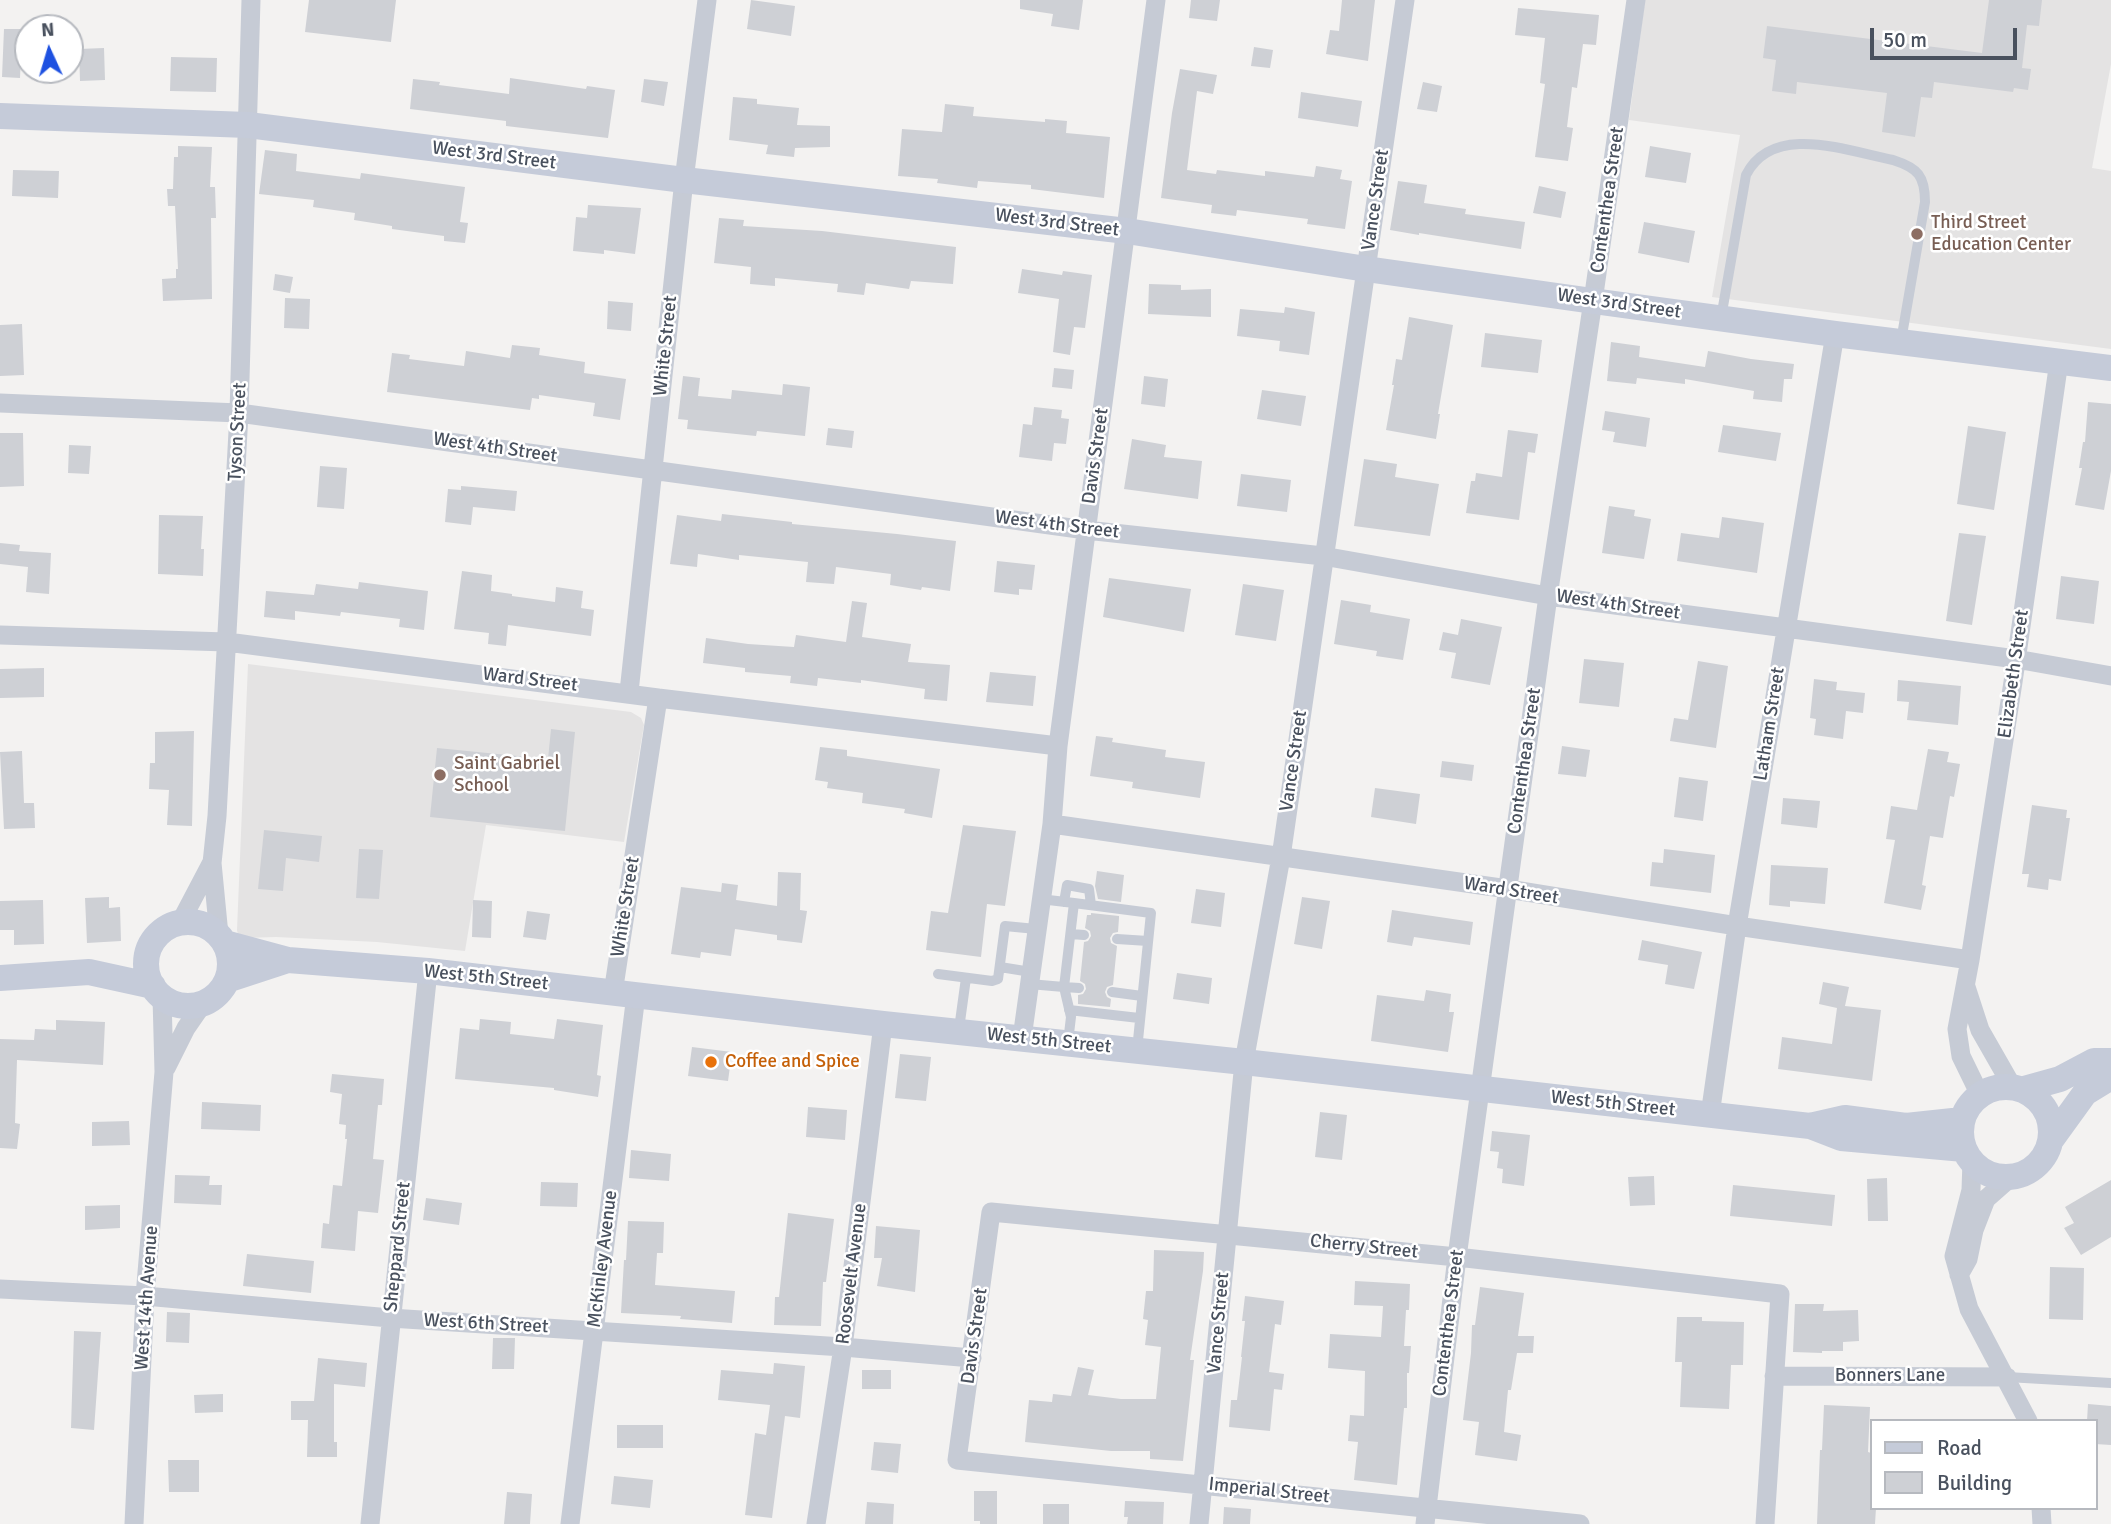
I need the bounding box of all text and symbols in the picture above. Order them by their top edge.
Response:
north arrow [14,14,84,84]
scale bar [1873,14,2020,58]
text: N [40,18,55,42]
text: 50 m [1883,27,1927,53]
street label: Contenthea Street [1586,125,1630,275]
street label: West 3rd Street [431,137,557,175]
street label: Vance Street [1358,148,1394,252]
street label: West 3rd Street [994,204,1120,242]
place label: Third Street Education Center [1931,212,2071,256]
marker: Third Street Education Center [1909,226,1925,242]
street label: West 3rd Street [1556,284,1682,324]
street label: White Street [649,294,683,398]
street label: Tyson Street [224,382,252,482]
street label: Davis Street [1078,406,1114,506]
street label: West 4th Street [432,428,558,468]
street label: West 4th Street [994,506,1120,544]
street label: West 4th Street [1555,585,1681,625]
street label: Elizabeth Street [1994,608,2034,740]
street label: Ward Street [481,663,579,697]
street label: Latham Street [1750,666,1790,782]
street label: Contenthea Street [1503,686,1547,836]
street label: Vance Street [1276,709,1312,813]
place label: Saint Gabriel School [454,753,560,797]
marker: Saint Gabriel School [432,767,448,783]
street label: White Street [607,855,645,959]
street label: Ward Street [1462,872,1560,910]
street label: West 5th Street [423,960,549,996]
street label: West 5th Street [986,1023,1112,1059]
place label: Coffee and Spice [725,1051,860,1073]
marker: Coffee and Spice [703,1054,719,1070]
street label: West 5th Street [1550,1086,1676,1122]
street label: Sheppard Street [380,1181,416,1313]
street label: McKinley Avenue [583,1189,623,1329]
street label: Roosevelt Avenue [832,1202,872,1346]
street label: West 14th Avenue [131,1225,163,1371]
street label: Cherry Street [1309,1230,1419,1264]
street label: Contenthea Street [1429,1248,1469,1398]
street label: Vance Street [1203,1271,1235,1375]
street label: Davis Street [957,1286,993,1386]
street label: West 6th Street [423,1309,549,1339]
street label: Bonners Lane [1835,1365,1945,1387]
legend [1870,1419,2097,1510]
text: Road [1937,1435,1982,1461]
text: Building [1937,1470,2012,1496]
street label: Imperial Street [1207,1473,1331,1509]

